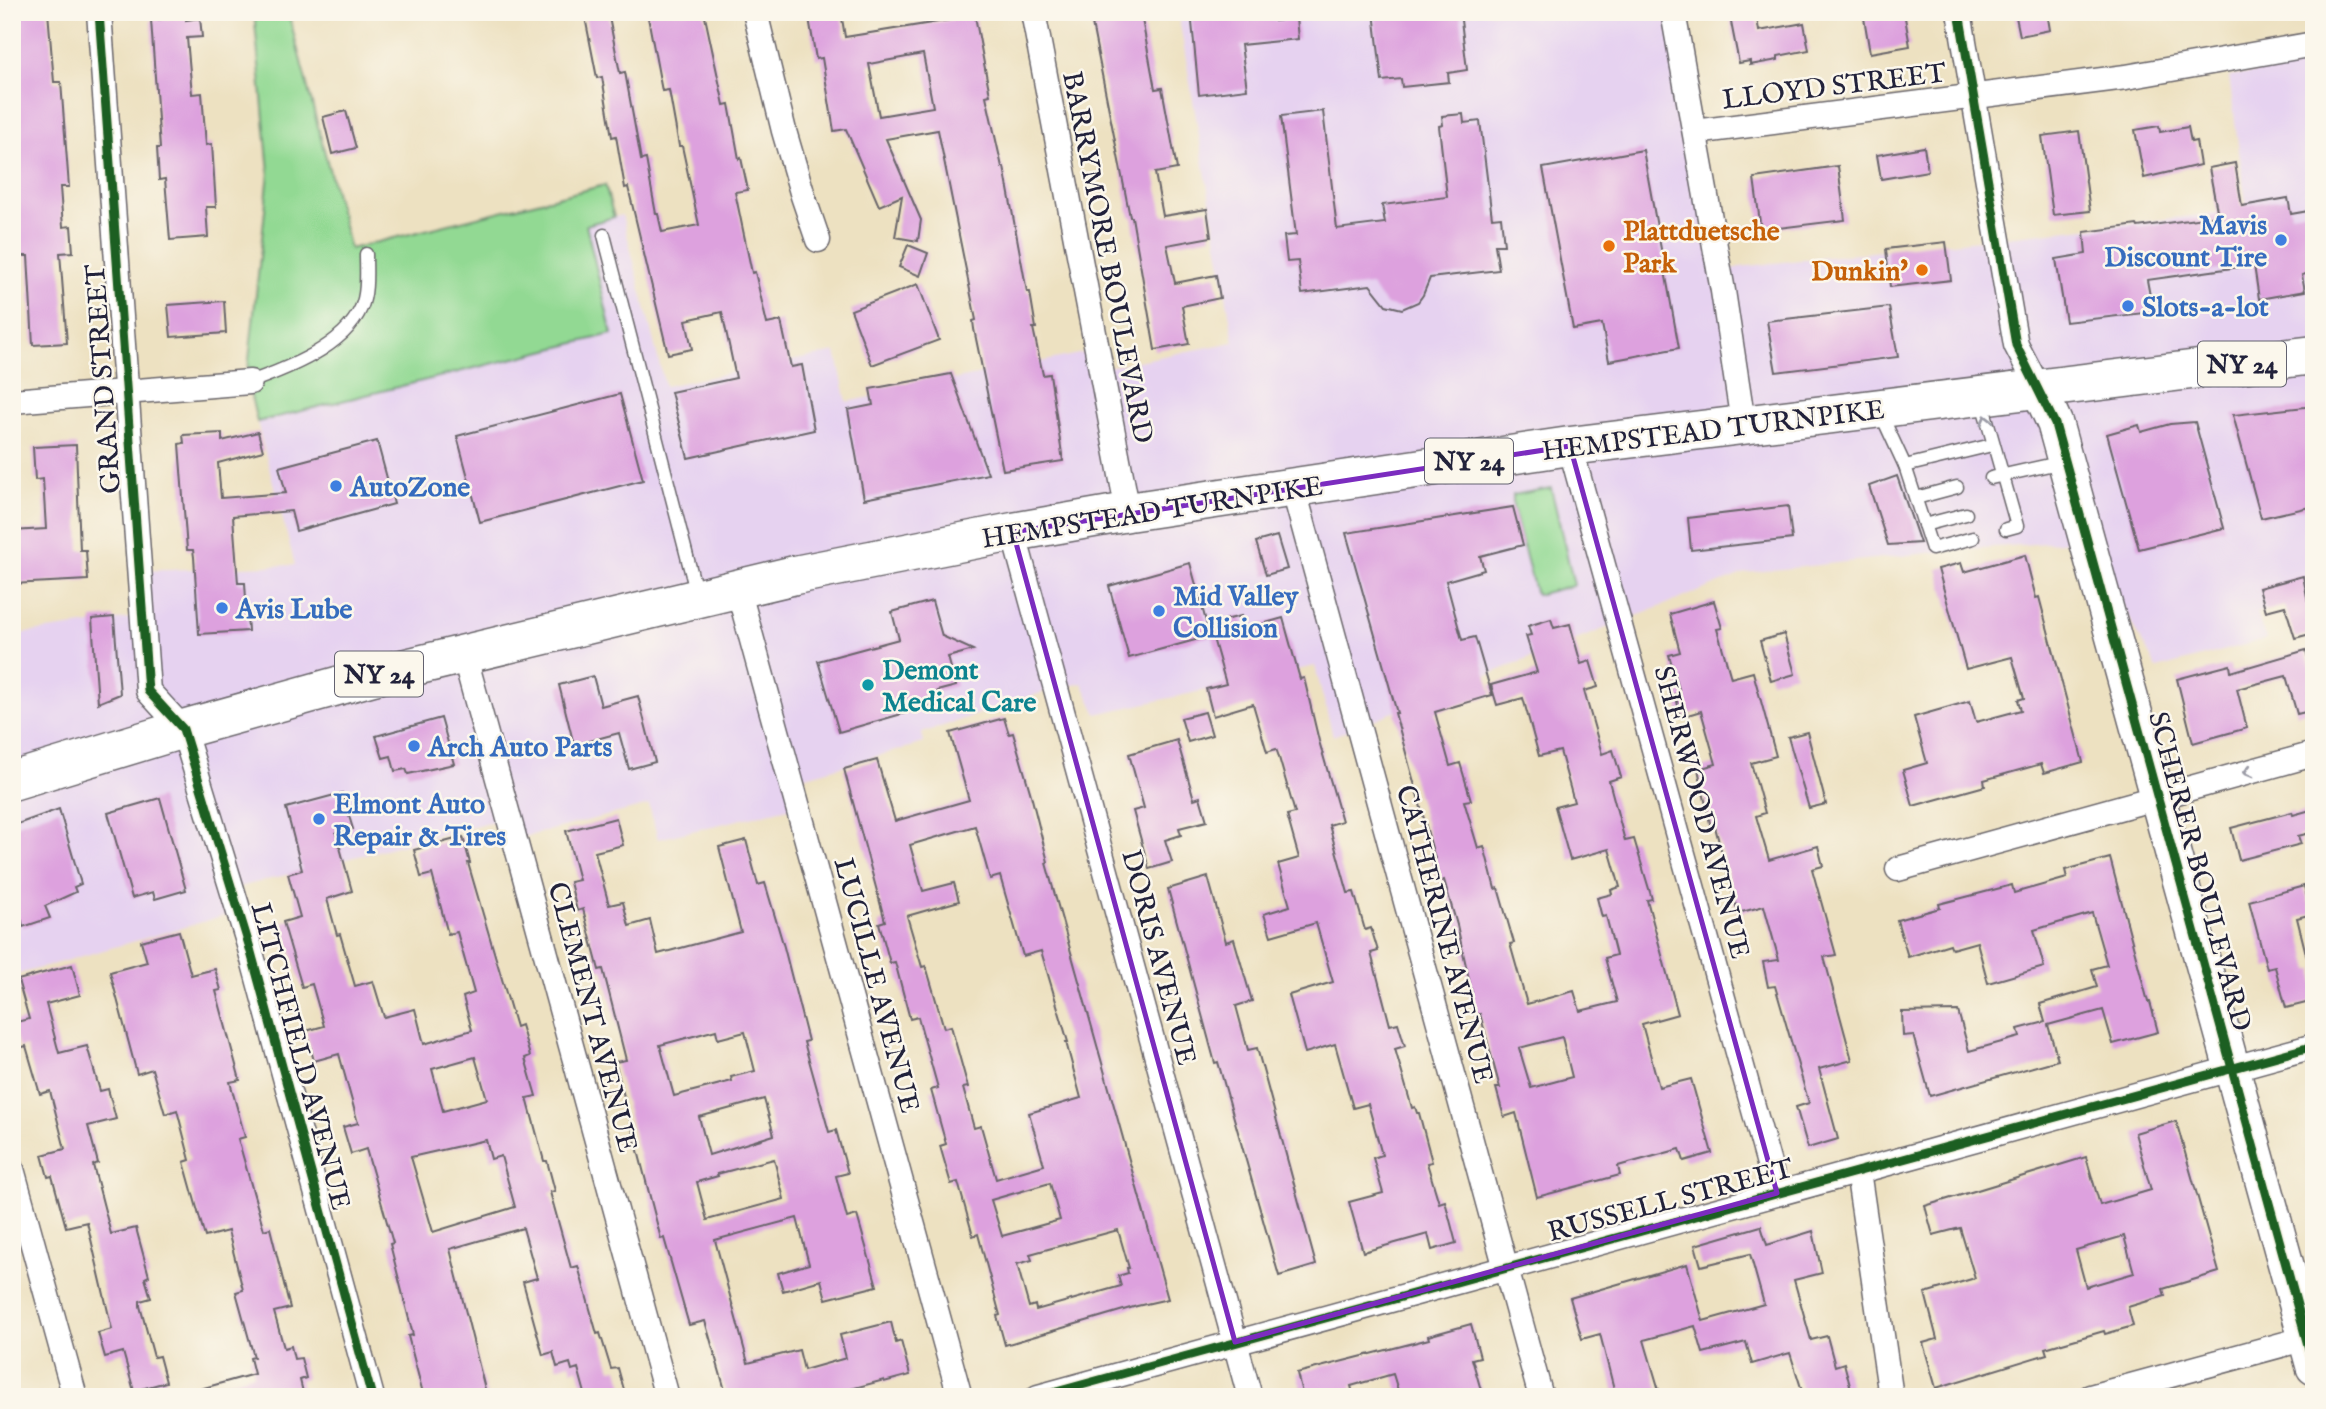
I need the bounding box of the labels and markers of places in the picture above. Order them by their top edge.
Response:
place label: Mavis Discount Tire [2104,209,2267,276]
place label: Plattduetsche Park [1623,215,1780,282]
marker: Mavis Discount Tire [2273,232,2289,248]
marker: Plattduetsche Park [1601,238,1617,254]
place label: Dunkin' [1811,255,1908,290]
marker: Dunkin' [1914,262,1930,278]
place label: Slots-a-lot [2142,291,2269,326]
marker: Slots-a-lot [2120,298,2136,314]
place label: AutoZone [349,471,470,506]
marker: AutoZone [328,478,344,494]
place label: Mid Valley Collision [1173,580,1299,647]
place label: Avis Lube [235,593,353,628]
marker: Avis Lube [214,600,230,616]
marker: Mid Valley Collision [1151,603,1167,619]
place label: Demont Medical Care [882,654,1037,721]
marker: Demont Medical Care [860,677,876,693]
place label: Arch Auto Parts [427,731,612,766]
marker: Arch Auto Parts [406,738,422,754]
place label: Elmont Auto Repair & Tires [333,788,506,855]
marker: Elmont Auto Repair & Tires [311,811,327,827]

